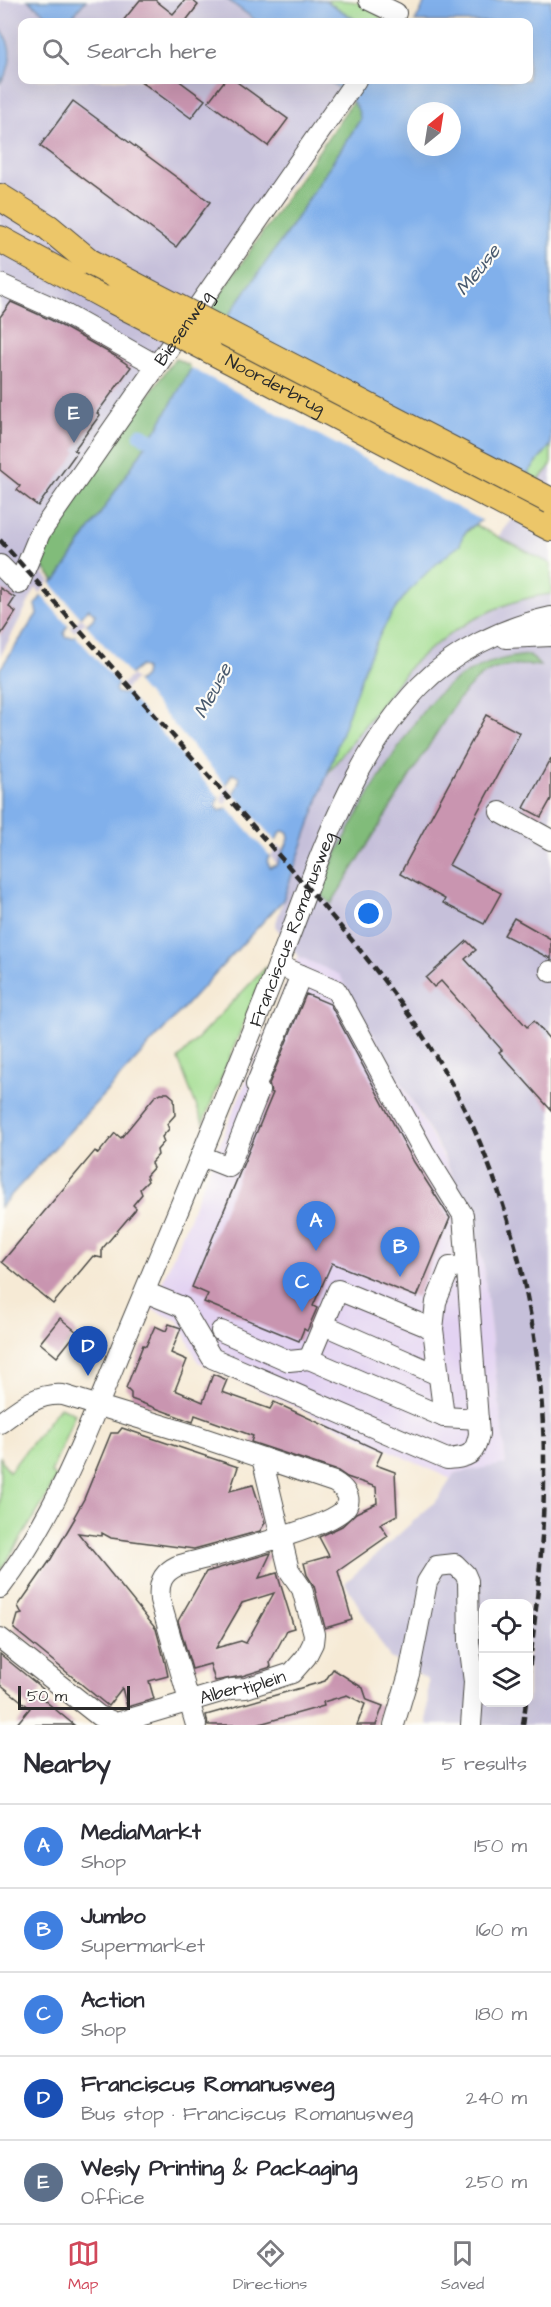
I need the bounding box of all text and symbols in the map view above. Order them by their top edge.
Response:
search box [18,18,533,84]
icon: search [39,35,72,68]
text: Search here [87,36,217,67]
north arrow [407,102,461,156]
water label: Meuse [449,238,508,301]
street label: Biesenweg [148,285,219,371]
street label: Noorderbrug [221,348,329,421]
pin: E [54,394,94,443]
water label: Meuse [187,658,240,723]
street label: Franciscus Romanusweg [242,828,342,1030]
your location [354,899,383,928]
pin: A [296,1202,336,1251]
pin: B [380,1228,420,1277]
pin: C [282,1262,322,1312]
pin: D [68,1326,107,1376]
map controls [479,1599,533,1707]
button: locate [479,1599,533,1653]
button: layers [479,1653,533,1707]
street label: Albertiplein [196,1663,289,1710]
scale bar [18,1683,130,1710]
text: 50 m [27,1685,67,1707]
text: Nearby [24,1746,111,1782]
text: 5 results [442,1750,527,1778]
text: MediaMarkt [81,1817,201,1848]
text: A [37,1832,50,1860]
text: 150 m [474,1832,527,1860]
text: Shop [81,1848,126,1876]
text: Jumbo [81,1901,146,1932]
text: B [36,1916,51,1944]
text: 160 m [476,1916,527,1944]
text: Supermarket [81,1932,205,1960]
text: Action [81,1985,145,2016]
text: C [36,2000,51,2028]
text: 180 m [475,2000,527,2028]
text: Shop [81,2016,126,2044]
text: Franciscus Romanusweg [81,2069,334,2100]
text: D [37,2084,50,2112]
text: 240 m [466,2084,527,2112]
text: Bus stop · Franciscus Romanusweg [81,2100,413,2128]
text: Wesly Printing & Packaging [81,2153,357,2184]
text: E [38,2168,49,2196]
text: 250 m [465,2168,527,2196]
text: Office [81,2184,145,2212]
tab: Map [67,2237,100,2295]
tab: Directions [233,2237,307,2295]
tab: Saved [441,2237,484,2295]

